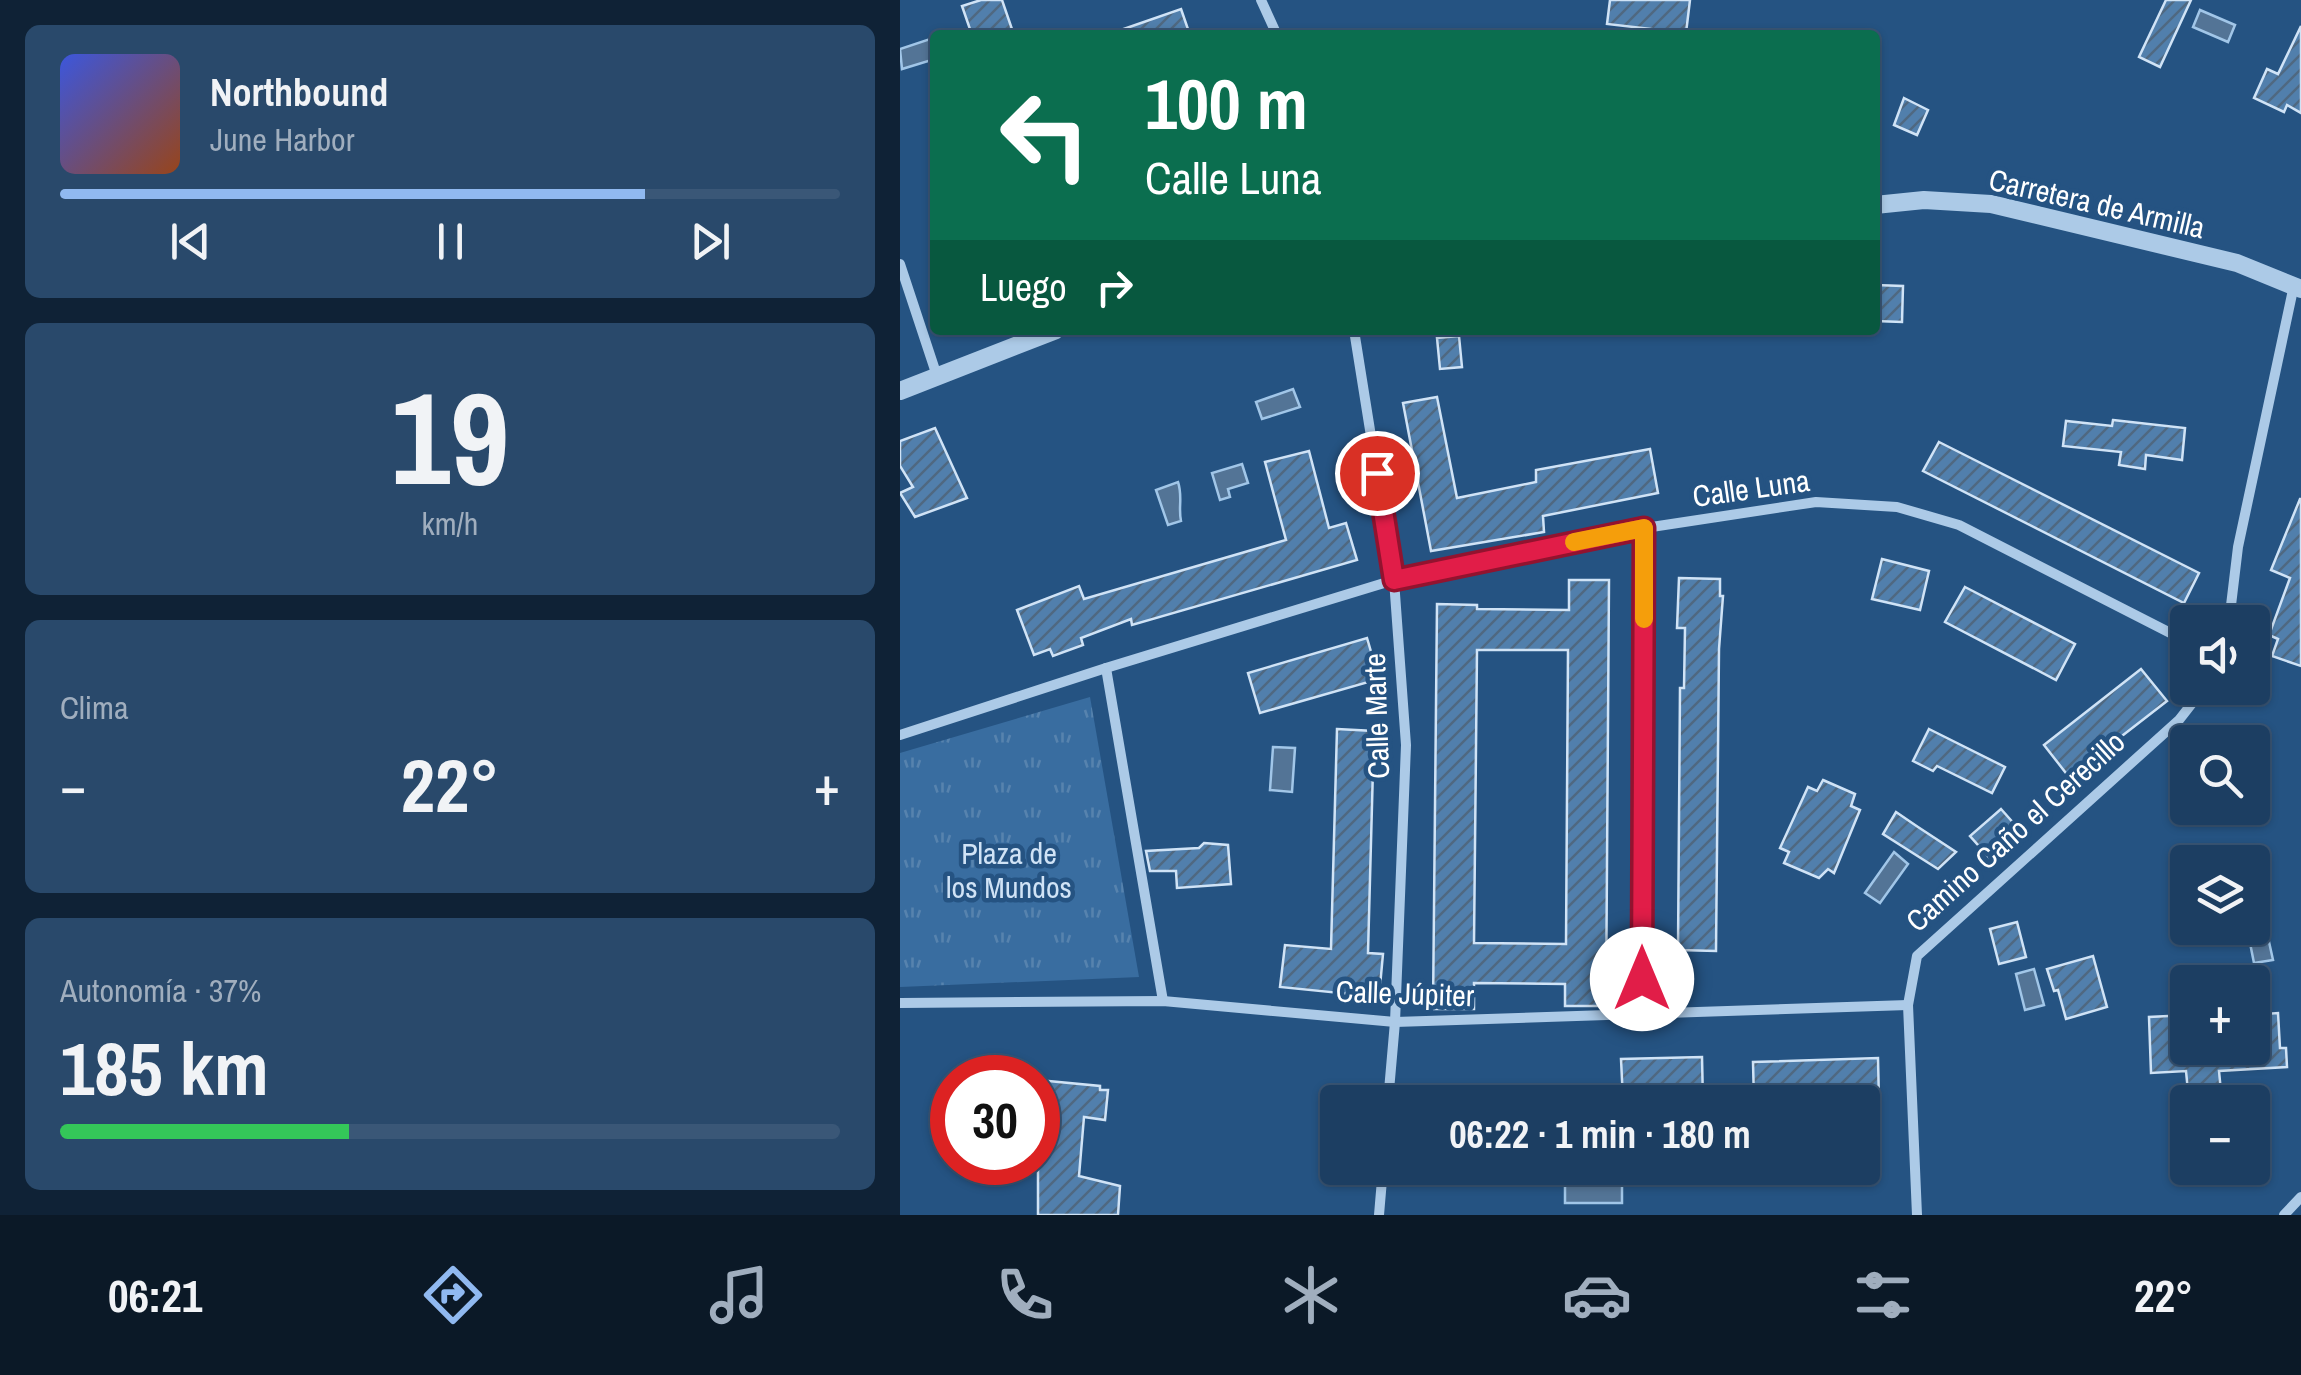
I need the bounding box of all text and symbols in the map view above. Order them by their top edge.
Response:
text: 100 m [1145,57,1308,151]
text: Northbound [210,67,388,118]
icon: left [980,70,1110,200]
text: June Harbor [210,118,354,161]
text: Calle Luna [1145,147,1321,208]
street label: Carretera de Armilla [1985,159,2209,247]
icon: previous [163,214,218,269]
icon: pause [423,214,478,269]
icon: next [683,214,738,269]
icon: right [1087,260,1142,315]
text: Luego [980,262,1067,313]
text: 19 [391,349,509,525]
pin [1335,431,1420,516]
icon: arrive [1350,446,1405,501]
street label: Calle Luna [1690,460,1812,516]
text: km/h [422,502,478,545]
map controls [2170,605,2270,1185]
button: sound [2170,605,2270,705]
street label: Calle Marte [1354,652,1398,780]
text: Clima [60,686,129,729]
street label: Camino Caño el Cerecillo [1897,722,2133,940]
button: search [2170,725,2270,825]
text: 22° [401,734,499,835]
text: − [60,748,86,822]
text: + [814,748,840,822]
park label: Plaza de los Mundos [946,833,1072,907]
button: layers [2170,845,2270,945]
position arrow [1590,927,1694,1031]
button: + [2170,965,2270,1065]
text: Autonomía · 37% [60,969,261,1012]
street label: Calle Júpiter [1335,971,1476,1015]
text: 185 km [60,1017,269,1118]
speed limit sign: 30 [930,1055,1060,1185]
button: − [2170,1085,2270,1185]
text: 06:22 · 1 min · 180 m [1449,1109,1751,1160]
icon: directions [418,1260,488,1330]
icon: music [704,1260,774,1330]
icon: phone [990,1260,1060,1330]
icon: climate [1276,1260,1346,1330]
icon: car [1562,1260,1632,1330]
icon: filters [1848,1260,1918,1330]
text: 06:21 [108,1265,202,1326]
text: 22° [2134,1265,2193,1326]

